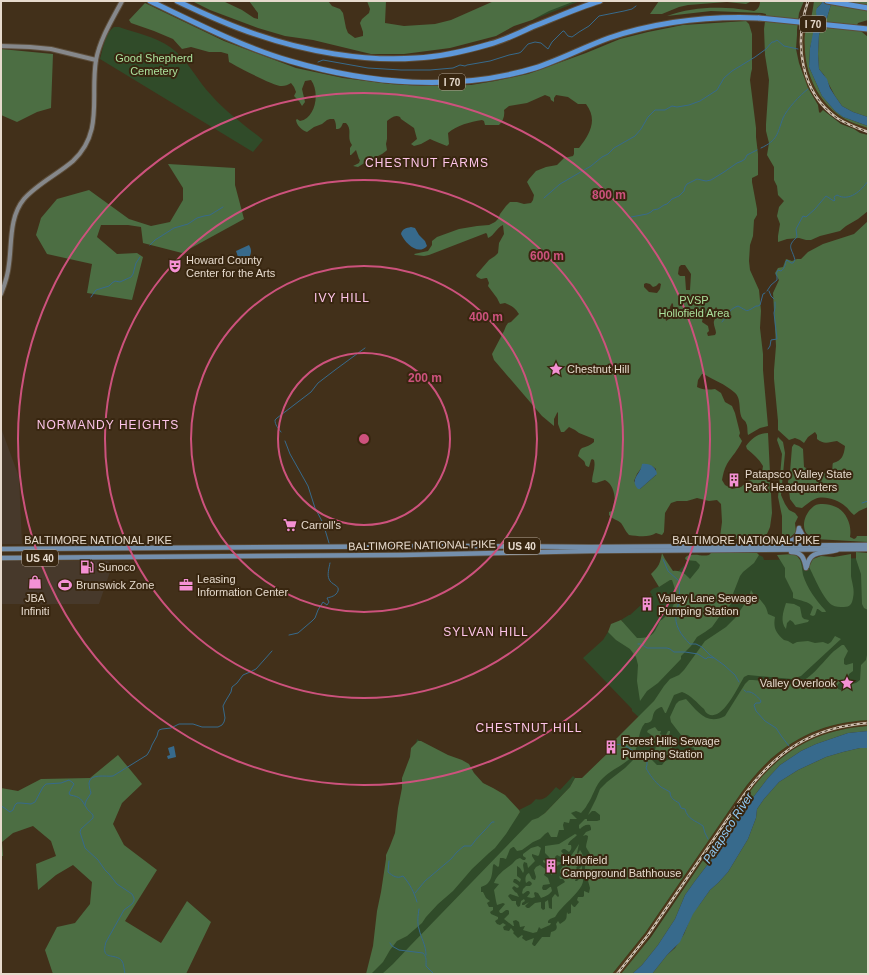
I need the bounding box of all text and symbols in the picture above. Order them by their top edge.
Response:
road number: I 70 [800,16,826,32]
park label: Good Shepherd Cemetery [115,52,193,77]
road number: I 70 [439,74,465,90]
district label: CHESTNUT FARMS [365,156,489,170]
text: 800 m [592,188,626,202]
text: 600 m [530,249,564,263]
place label: Howard County Center for the Arts [186,254,276,279]
theatre icon: Howard County Center for the Arts [167,258,183,274]
district label: IVY HILL [314,291,370,305]
park label: PVSP Hollofield Area [659,294,730,319]
text: 400 m [469,310,503,324]
place icon: Chestnut Hill [548,361,564,377]
place label: Chestnut Hill [567,363,629,375]
text: 200 m [408,371,442,385]
district label: NORMANDY HEIGHTS [37,418,179,432]
centre of rings [357,432,371,446]
place label: Patapsco Valley State Park Headquarters [745,468,852,493]
building icon: Patapsco Valley State Park Headquarters [726,472,742,488]
supermarket icon: Carroll's [282,517,298,533]
place label: Carroll's [301,519,341,531]
street label: BALTIMORE NATIONAL PIKE [24,534,172,546]
street label: BALTIMORE NATIONAL PIKE [672,534,820,546]
street label: BALTIMORE NATIONAL PIKE [348,538,496,552]
road number: US 40 [504,538,540,554]
road number: US 40 [22,550,58,566]
fuel station icon: Sunoco [79,559,95,575]
place label: Sunoco [98,561,135,573]
place label: Leasing Information Center [197,573,288,598]
shop icon: JBA Infiniti [27,574,43,590]
sports icon: Brunswick Zone [57,577,73,593]
office icon: Leasing Information Center [178,577,194,593]
place label: Brunswick Zone [76,579,154,591]
place label: JBA Infiniti [21,592,49,617]
place label: Valley Lane Sewage Pumping Station [658,592,757,617]
building icon: Valley Lane Sewage Pumping Station [639,596,655,612]
district label: SYLVAN HILL [443,625,529,639]
place icon: Valley Overlook [839,675,855,691]
place label: Valley Overlook [760,677,836,689]
district label: CHESTNUT HILL [476,721,582,735]
place label: Forest Hills Sewage Pumping Station [622,735,720,760]
building icon: Forest Hills Sewage Pumping Station [603,739,619,755]
water label: Patapsco River [700,789,757,866]
place label: Hollofield Campground Bathhouse [562,854,681,879]
building icon: Hollofield Campground Bathhouse [543,858,559,874]

